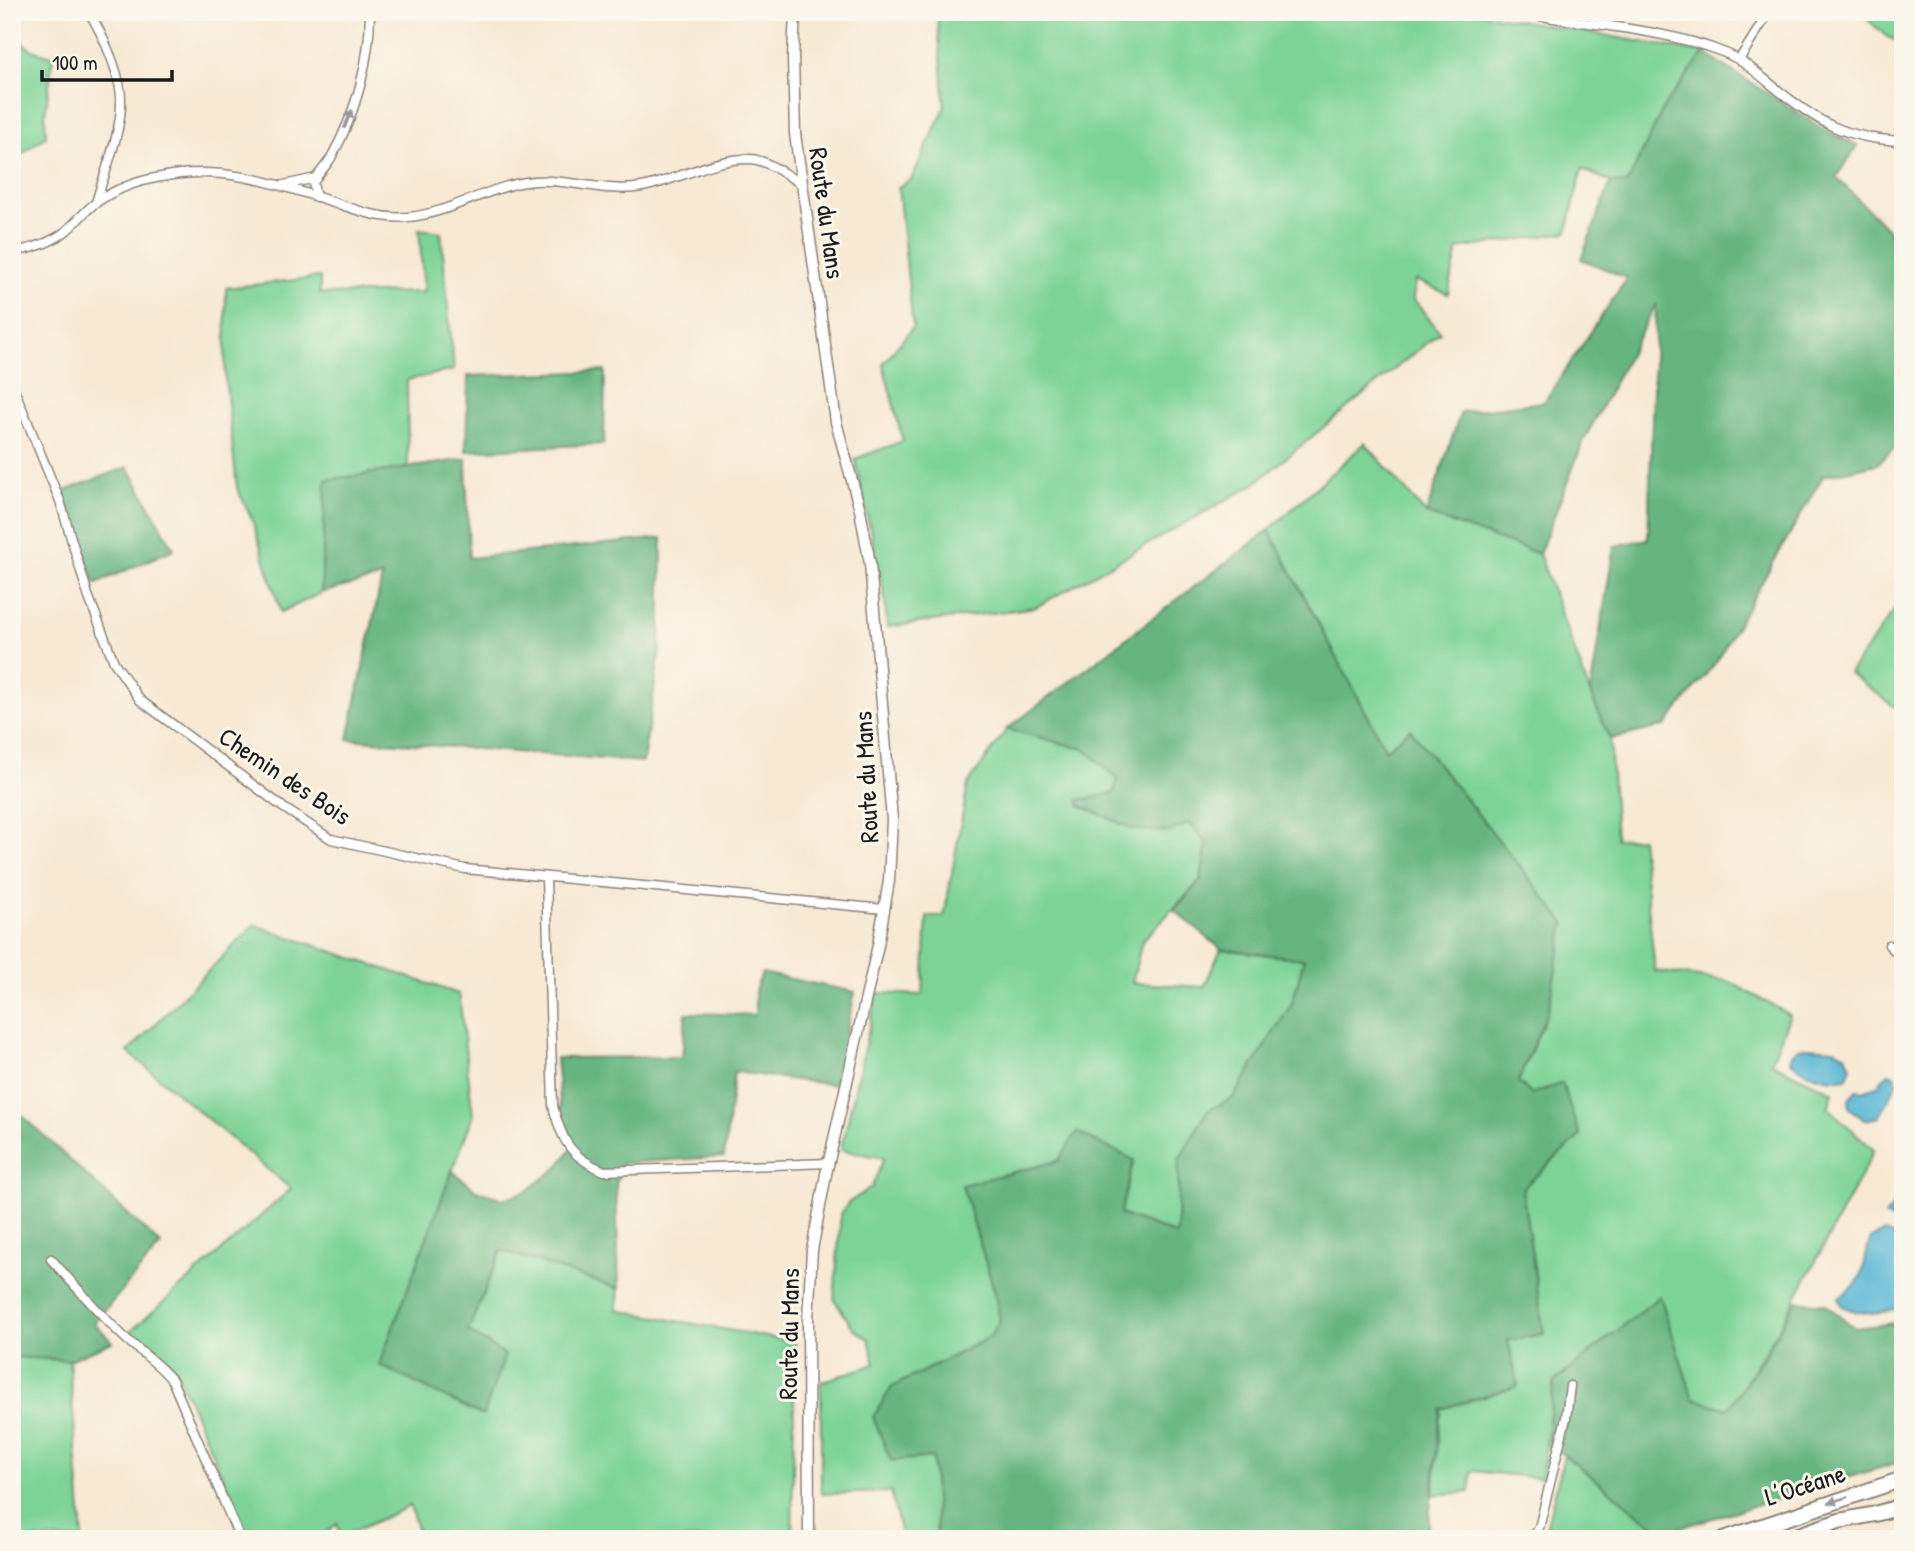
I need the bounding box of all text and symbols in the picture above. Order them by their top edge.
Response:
scale bar [42,38,172,82]
text: 100 m [52,48,98,77]
one-way arrow [343,108,354,129]
street label: Route du Mans [801,145,854,281]
street label: Route du Mans [845,710,886,844]
street label: Chemin des Bois [212,718,358,833]
street label: Route du Mans [770,1268,807,1400]
street label: L’Océane [1760,1455,1850,1514]
one-way arrow [1827,1496,1848,1506]

